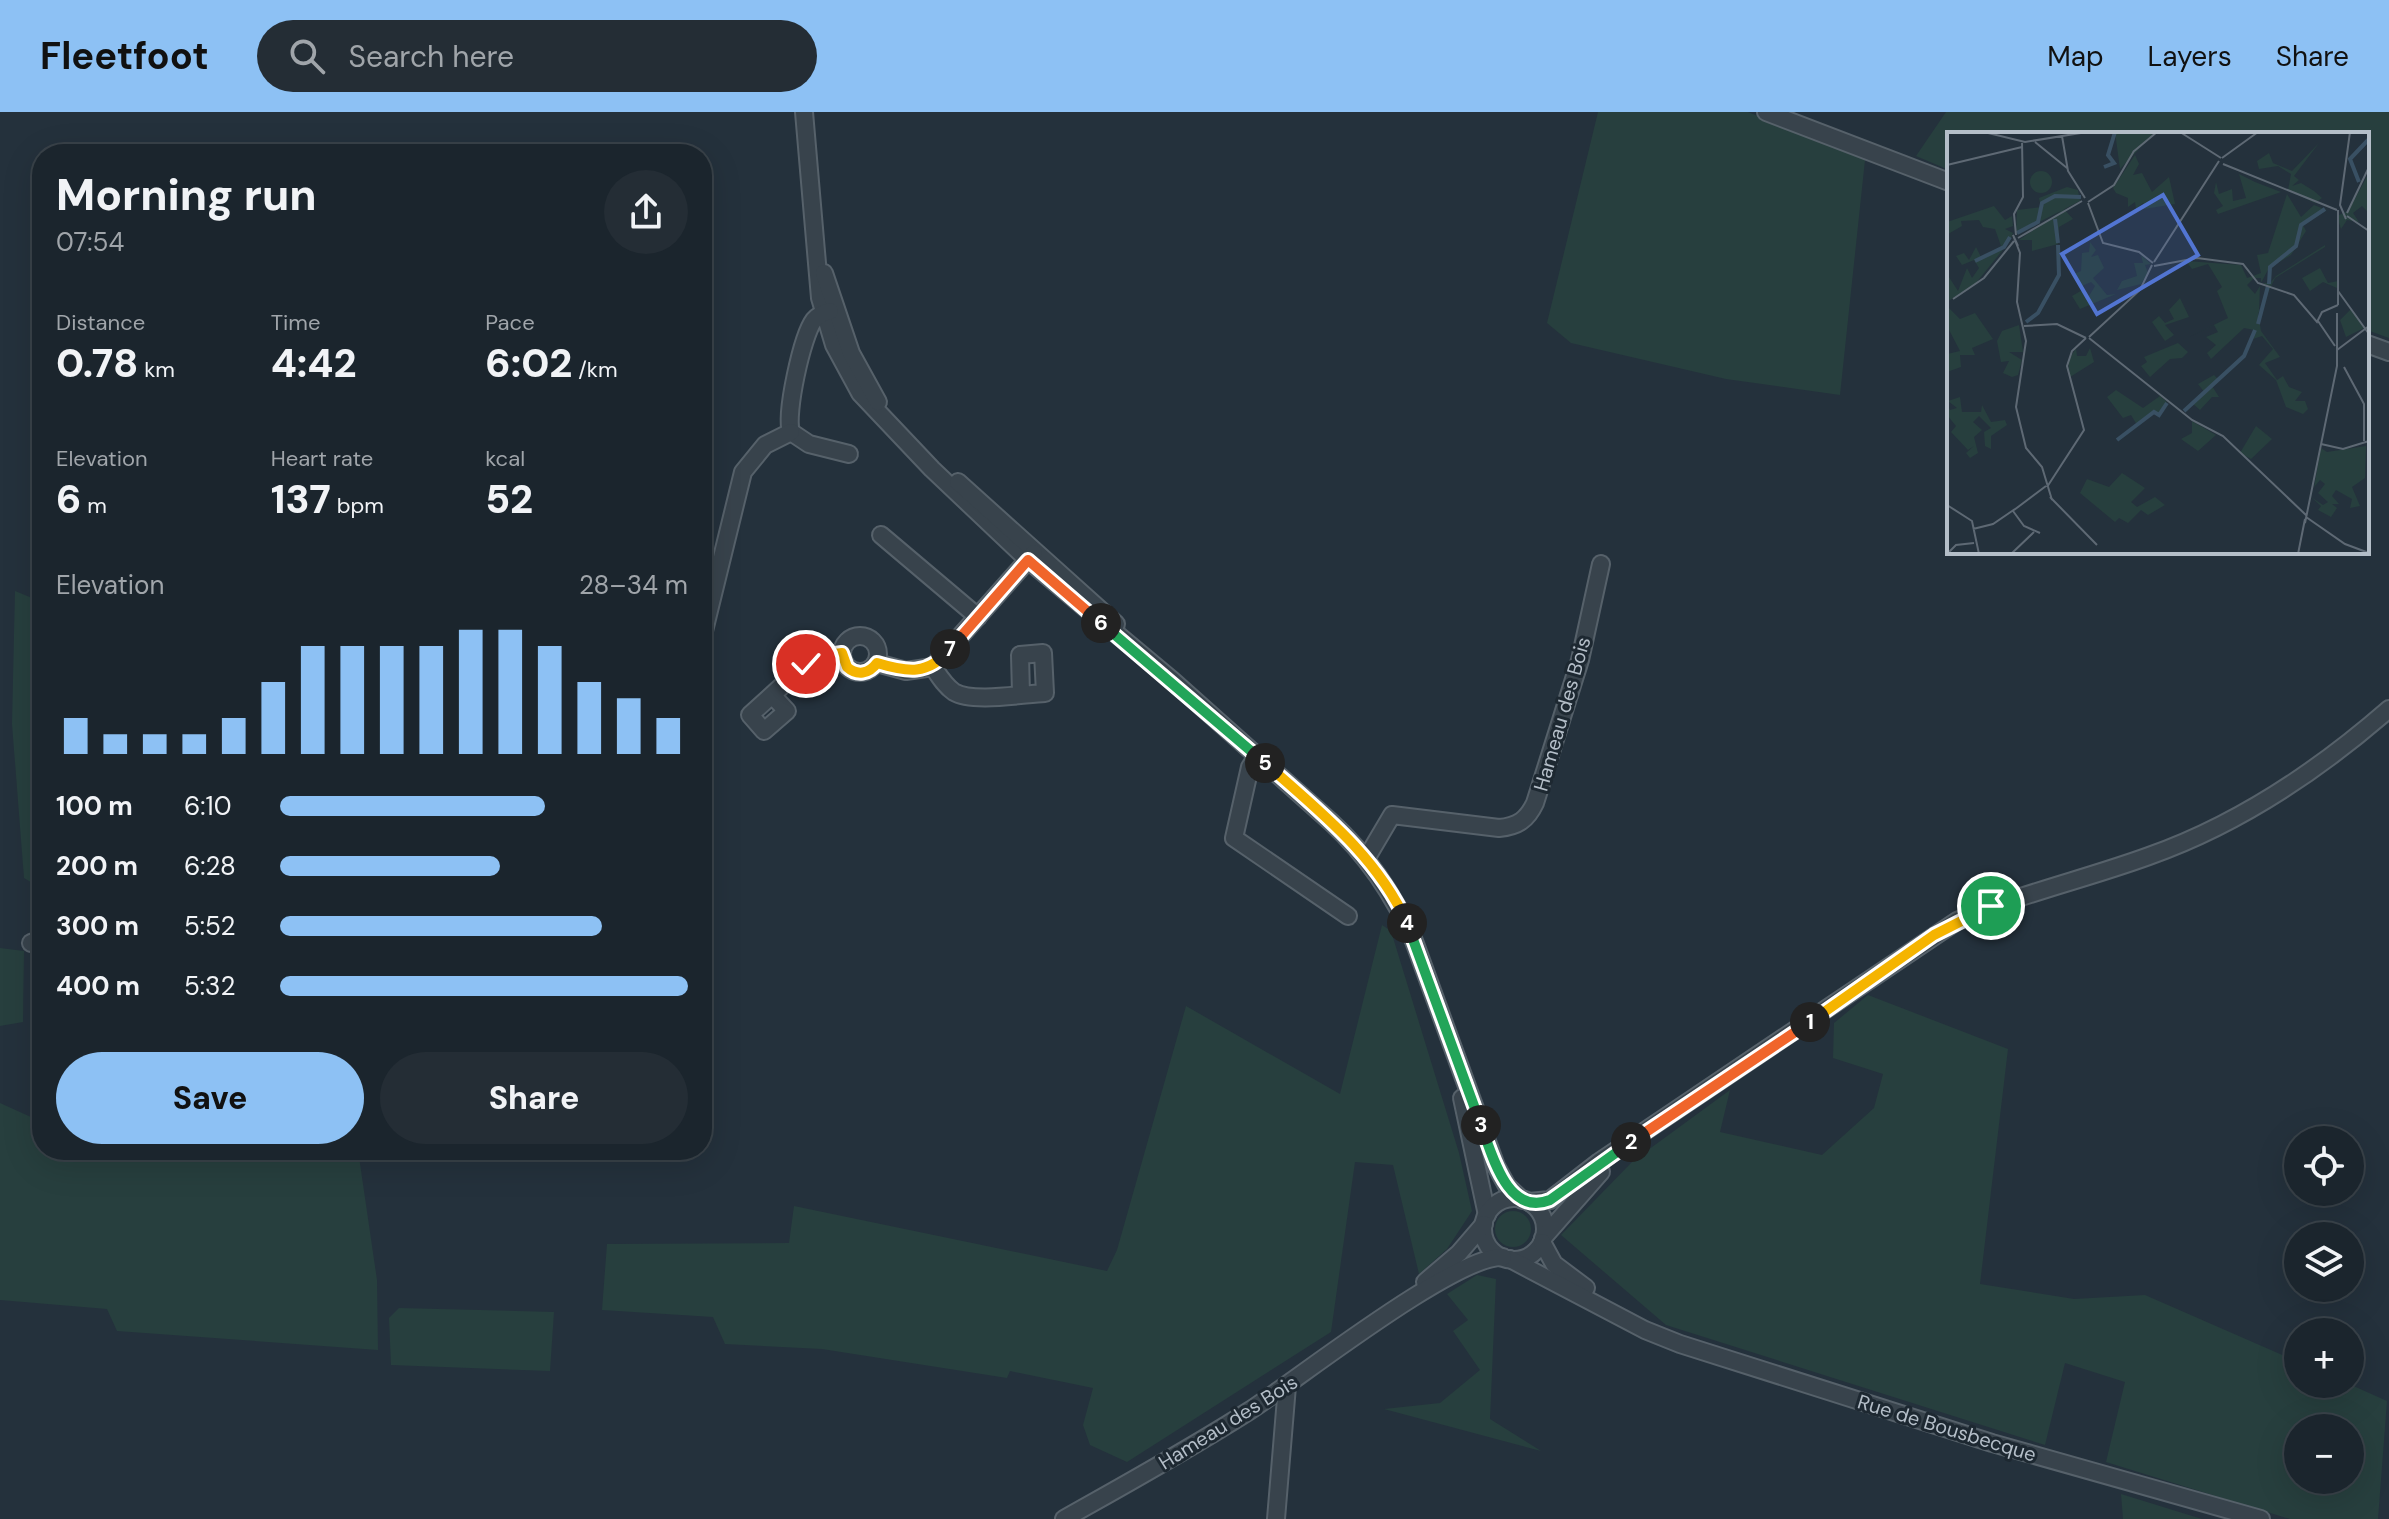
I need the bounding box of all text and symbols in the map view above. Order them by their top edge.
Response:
search box [257,20,817,92]
text: Fleetfoot [40,31,209,81]
icon: search [285,34,329,78]
text: Search here [349,37,514,76]
text: Map [2047,38,2104,75]
text: Layers [2148,38,2232,75]
text: Share [2276,38,2349,75]
inset map [1947,132,2369,554]
text: Morning run [56,166,317,224]
button: share [604,170,688,254]
text: 07:54 [56,225,124,259]
text: Distance [56,308,145,337]
text: Time [271,308,320,337]
text: Pace [485,308,535,337]
text: 0.78 [56,337,138,389]
text: 4:42 [271,337,357,389]
text: 6:02 [485,337,572,389]
text: km [138,355,175,384]
text: /km [572,355,618,384]
text: Elevation [56,444,148,473]
text: Heart rate [271,444,373,473]
text: kcal [485,444,525,473]
text: 6 [56,473,81,525]
text: 137 [271,473,331,525]
text: 52 [485,473,533,525]
text: m [81,491,107,520]
text: bpm [331,491,384,520]
text: Elevation [56,568,164,602]
text: 28–34 m [579,568,688,602]
pin: 6 [1081,603,1121,643]
text: 6 [1094,608,1108,637]
pin: 7 [930,629,970,669]
pin [772,630,840,698]
text: 7 [944,634,956,663]
street label: Hameau des Bois [1528,634,1596,794]
icon: check [784,642,828,686]
pin: 5 [1245,743,1285,783]
text: 5 [1258,748,1272,777]
text: 100 m [56,789,133,823]
text: 6:10 [184,789,231,823]
text: 200 m [56,849,138,883]
text: 6:28 [184,849,236,883]
pin [1957,872,2025,940]
icon: arrive [1969,884,2013,928]
pin: 4 [1387,903,1427,943]
text: 4 [1400,908,1414,937]
text: 300 m [56,909,139,943]
text: 5:52 [184,909,236,943]
text: 400 m [56,969,140,1003]
text: 5:32 [184,969,235,1003]
pin: 1 [1790,1002,1830,1042]
text: 1 [1806,1007,1814,1036]
button: Save [56,1052,364,1144]
button: Share [380,1052,688,1144]
pin: 3 [1461,1105,1501,1145]
text: 3 [1474,1110,1488,1139]
pin: 2 [1611,1122,1651,1162]
map controls [2284,1126,2364,1494]
button: locate [2284,1126,2364,1206]
text: 2 [1625,1127,1637,1156]
button: layers [2284,1222,2364,1302]
button: + [2284,1318,2364,1398]
street label: Hameau des Bois [1154,1369,1302,1475]
street label: Rue de Bousbecque [1855,1388,2039,1468]
button: − [2284,1414,2364,1494]

